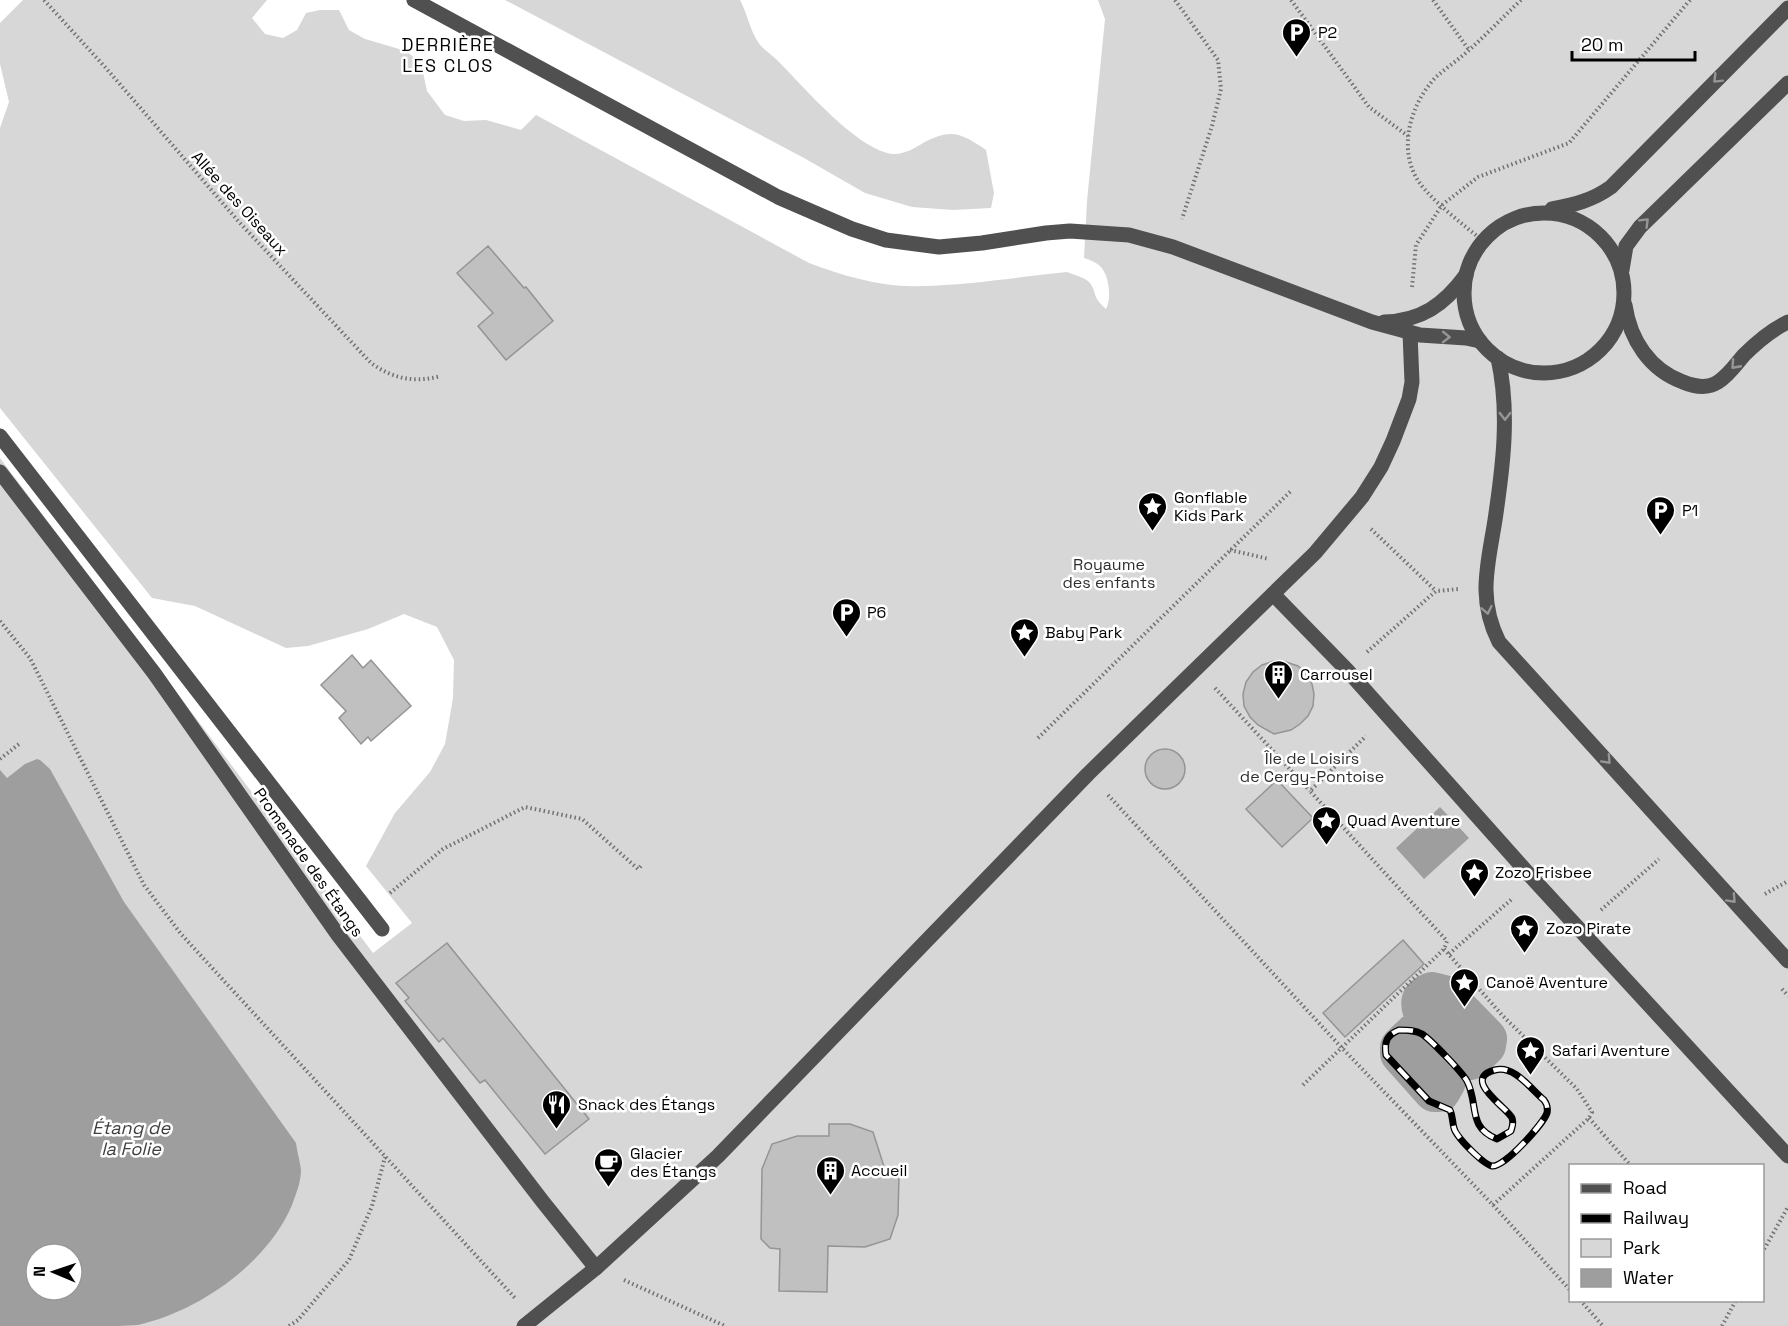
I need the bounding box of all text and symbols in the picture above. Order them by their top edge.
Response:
parking icon: P2 [1281,16,1313,58]
place label: P2 [1318,22,1337,43]
scale bar [1572,24,1695,62]
district label: DERRIÈRE LES CLOS [402,33,494,77]
text: 20 m [1581,33,1624,56]
one-way arrow [1714,72,1725,83]
street label: Allée des Oiseaux [187,146,292,260]
one-way arrow [1638,218,1649,229]
one-way arrow [1442,331,1451,343]
one-way arrow [1731,358,1742,369]
one-way arrow [1499,412,1511,421]
place label: Gonflable Kids Park [1174,487,1248,526]
place icon: Gonflable Kids Park [1137,490,1169,532]
parking icon: P1 [1645,494,1677,536]
place label: P1 [1682,500,1698,521]
park label: Royaume des enfants [1063,554,1155,593]
parking icon: P6 [830,596,862,638]
place label: P6 [867,602,886,623]
one-way arrow [1480,604,1493,614]
place icon: Baby Park [1008,616,1040,658]
place label: Baby Park [1045,622,1123,643]
building icon: Carrousel [1263,658,1295,700]
place label: Carrousel [1300,664,1373,685]
park label: Île de Loisirs de Cergy-Pontoise [1240,748,1384,787]
one-way arrow [1600,753,1611,764]
street label: Promenade des Étangs [249,784,368,941]
place icon: Quad Aventure [1310,804,1342,846]
place label: Quad Aventure [1347,810,1460,831]
place icon: Zozo Frisbee [1458,856,1490,898]
place label: Zozo Frisbee [1495,862,1592,883]
one-way arrow [1725,893,1736,903]
place icon: Zozo Pirate [1509,912,1541,954]
place label: Zozo Pirate [1546,918,1631,939]
place icon: Canoë Aventure [1449,966,1481,1008]
place label: Canoë Aventure [1486,972,1608,993]
place icon: Safari Aventure [1515,1034,1547,1076]
place label: Safari Aventure [1552,1040,1670,1061]
restaurant icon: Snack des Étangs [541,1088,573,1130]
place label: Snack des Étangs [578,1094,715,1115]
water label: Étang de la Folie [92,1116,171,1160]
place label: Glacier des Étangs [630,1143,716,1182]
cafe icon: Glacier des Étangs [593,1146,625,1188]
building icon: Accueil [814,1154,846,1196]
place label: Accueil [851,1160,907,1181]
legend [1569,1164,1764,1302]
text: Road [1623,1176,1667,1199]
text: Railway [1623,1206,1689,1229]
text: Park [1623,1236,1661,1259]
north arrow [24,1242,84,1302]
text: N [29,1266,50,1277]
text: Water [1623,1266,1674,1289]

